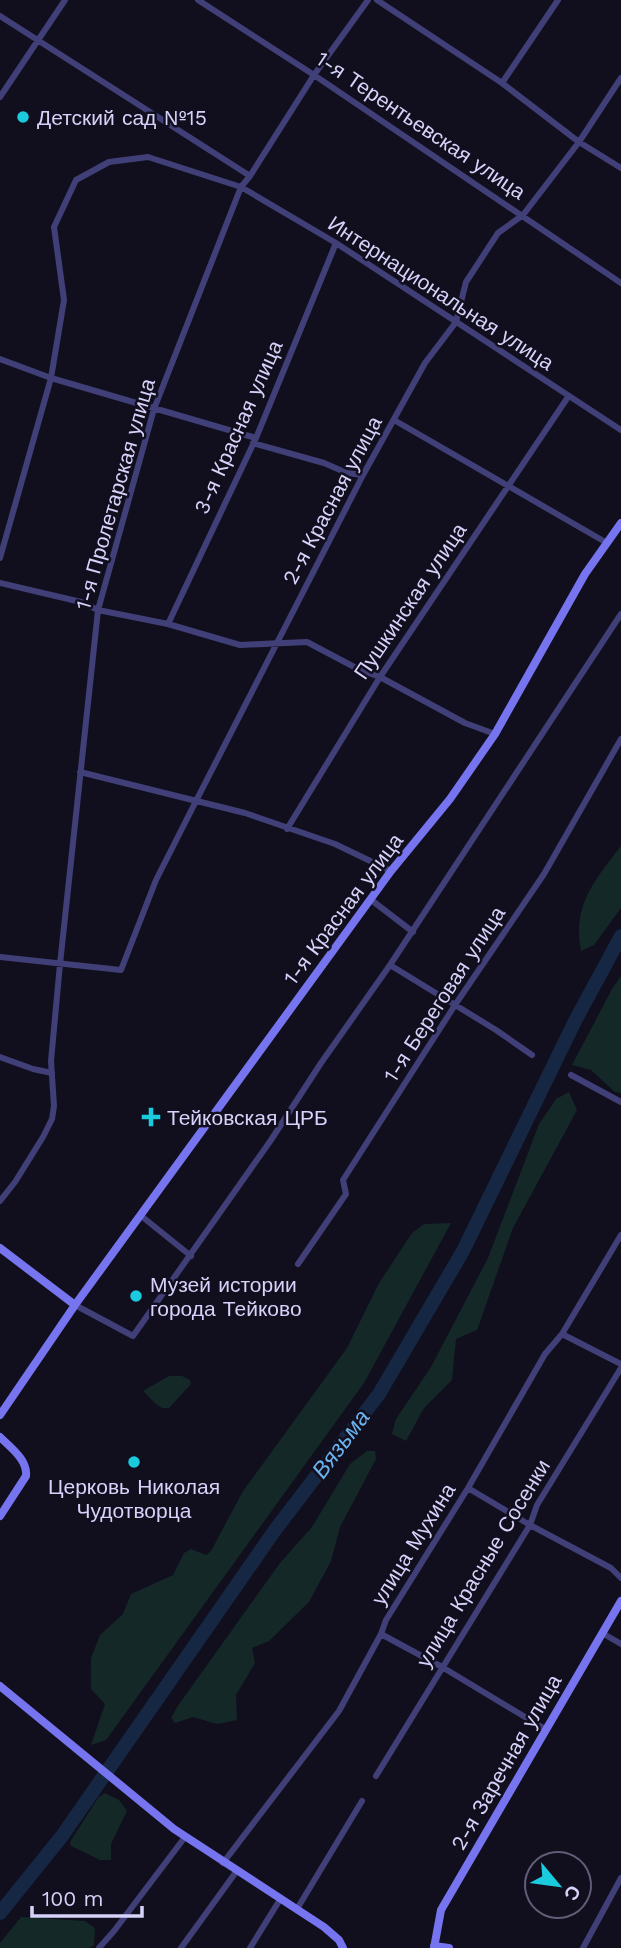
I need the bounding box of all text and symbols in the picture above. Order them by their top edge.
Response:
street label: 1-я Терентьевская улица [312,46,531,205]
place label: Детский сад №15 [37,105,207,130]
marker: Детский сад №15 [15,109,31,125]
street label: Интернациональная улица [323,211,559,376]
street label: 3-я Красная улица [189,336,288,518]
street label: 1-я Пролетарская улица [70,375,160,613]
street label: 2-я Красная улица [277,411,387,588]
street label: Пушкинская улица [348,518,472,684]
street label: 1-я Красная улица [278,828,408,990]
street label: 1-я Береговая улица [378,901,510,1086]
place label: Тейковская ЦРБ [167,1105,328,1130]
marker: Тейковская ЦРБ [141,1107,161,1127]
place label: Музей истории города Тейково [150,1272,302,1321]
marker: Музей истории города Тейково [128,1288,144,1304]
water label: Вязьма [306,1404,376,1484]
marker: Церковь Николая Чудотворца [126,1454,142,1470]
street label: улица Красные Сосенки [411,1455,555,1671]
place label: Церковь Николая Чудотворца [48,1474,220,1523]
street label: улица Мухина [366,1478,460,1609]
street label: 2-я Заречная улица [446,1669,567,1854]
north arrow [523,1850,593,1920]
scale bar [32,1874,142,1918]
text: С [559,1881,586,1905]
text: 100 m [42,1886,104,1911]

